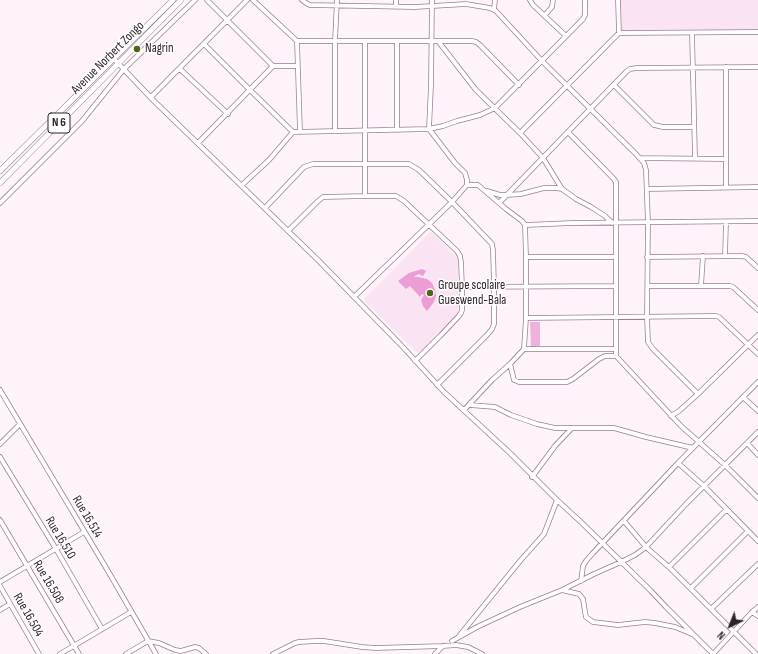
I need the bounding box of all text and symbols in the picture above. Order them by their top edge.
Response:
street label: Avenue Norbert Zongo [68,18,148,98]
place label: Nagrin [145,41,174,57]
marker: Nagrin [132,44,142,54]
road number: N 6 [48,113,70,133]
place label: Groupe scolaire Gueswend-Bala [438,278,506,309]
marker: Groupe scolaire Gueswend-Bala [425,288,435,298]
street label: Rue 16.514 [68,493,106,541]
street label: Rue 16.510 [41,514,79,562]
street label: Rue 16.508 [29,558,67,606]
street label: Rue 16.504 [9,591,47,639]
north arrow [710,606,750,646]
text: N [715,628,728,642]

